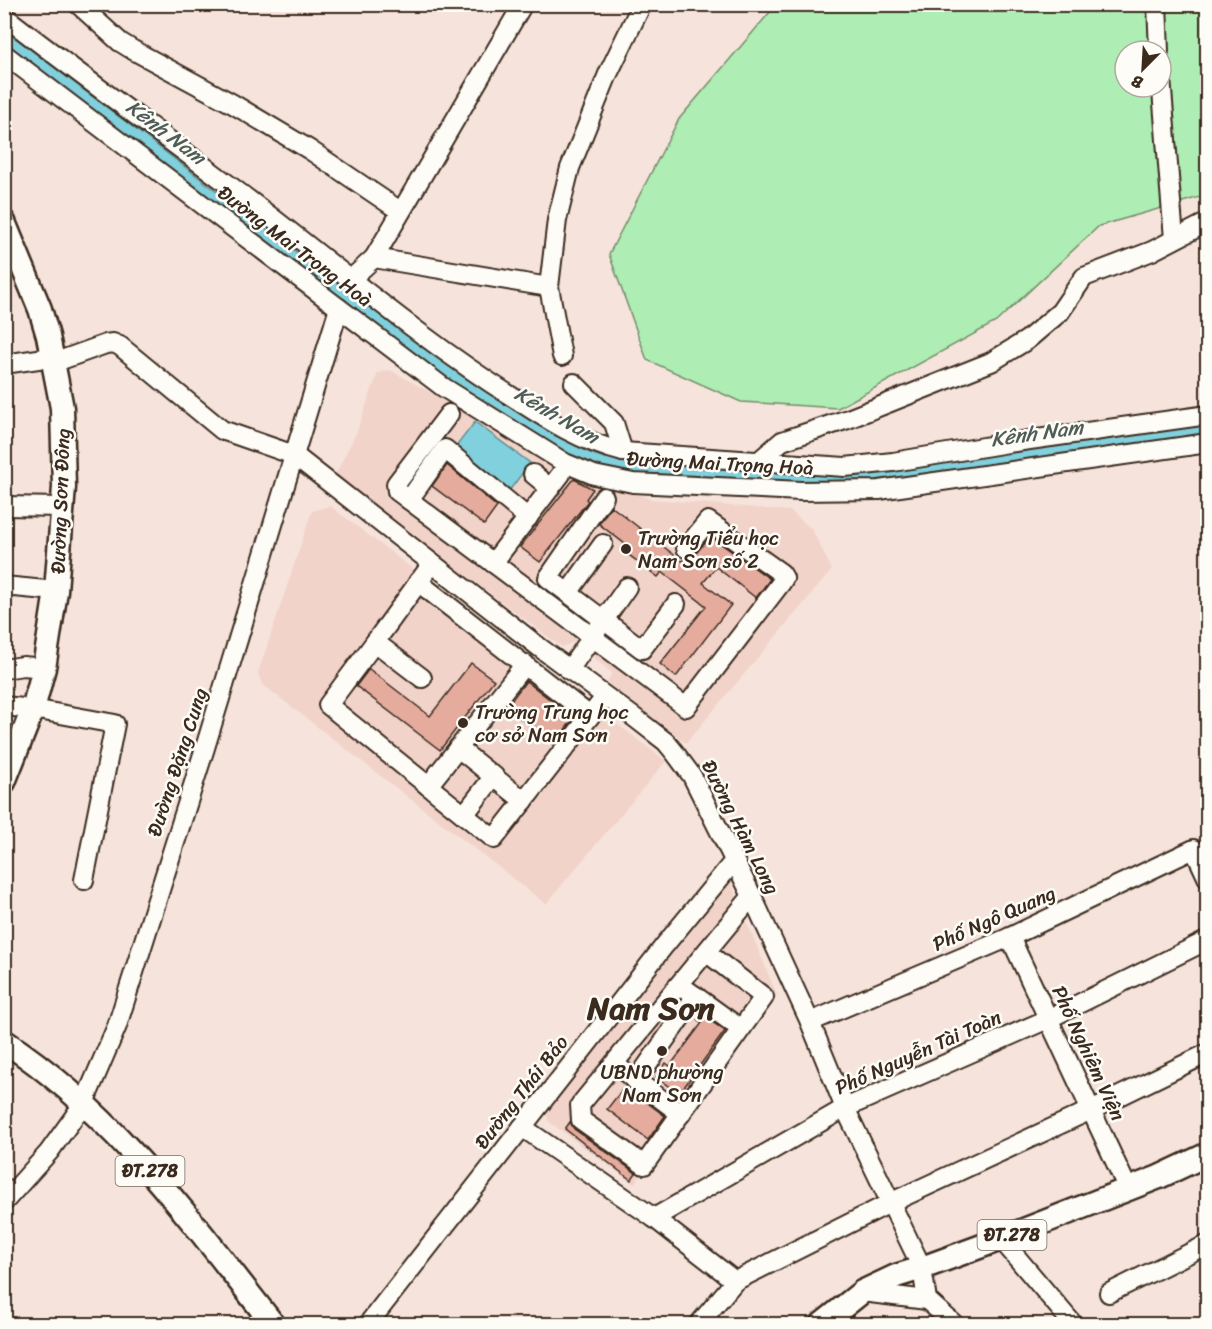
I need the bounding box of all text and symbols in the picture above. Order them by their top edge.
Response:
north arrow [1113,39,1173,99]
text: B [1126,67,1148,98]
water label: Kênh Nam [118,89,216,176]
street label: Đường Mai Trọng Hoà [210,176,380,317]
water label: Kênh Nam [507,375,608,456]
water label: Kênh Nam [988,407,1087,458]
street label: Đường Sơn Đông [40,428,81,574]
street label: Đường Mai Trọng Hoà [626,441,814,486]
place label: Trường Tiểu học Nam Sơn số 2 [638,521,779,579]
marker: Trường Tiểu học Nam Sơn số 2 [619,542,633,556]
street label: Đường Đặng Cung [137,683,218,841]
place label: Trường Trung học cơ sở Nam Sơn [475,695,628,753]
marker: Trường Trung học cơ sở Nam Sơn [456,716,470,730]
street label: Đường Hàm Long [692,754,790,901]
street label: Phố Ngô Quang [927,876,1062,961]
district label: Nam Sơn [586,980,715,1037]
street label: Phố Nghiêm Viện [1042,980,1135,1127]
street label: Phố Nguyễn Tài Toàn [829,1000,1007,1105]
street label: Đường Thái Bảo [465,1027,578,1157]
marker: UBND phường Nam Sơn [655,1044,669,1058]
place label: UBND phường Nam Sơn [600,1055,724,1113]
road number: ĐT.278 [116,1156,184,1186]
road number: ĐT.278 [978,1220,1046,1250]

